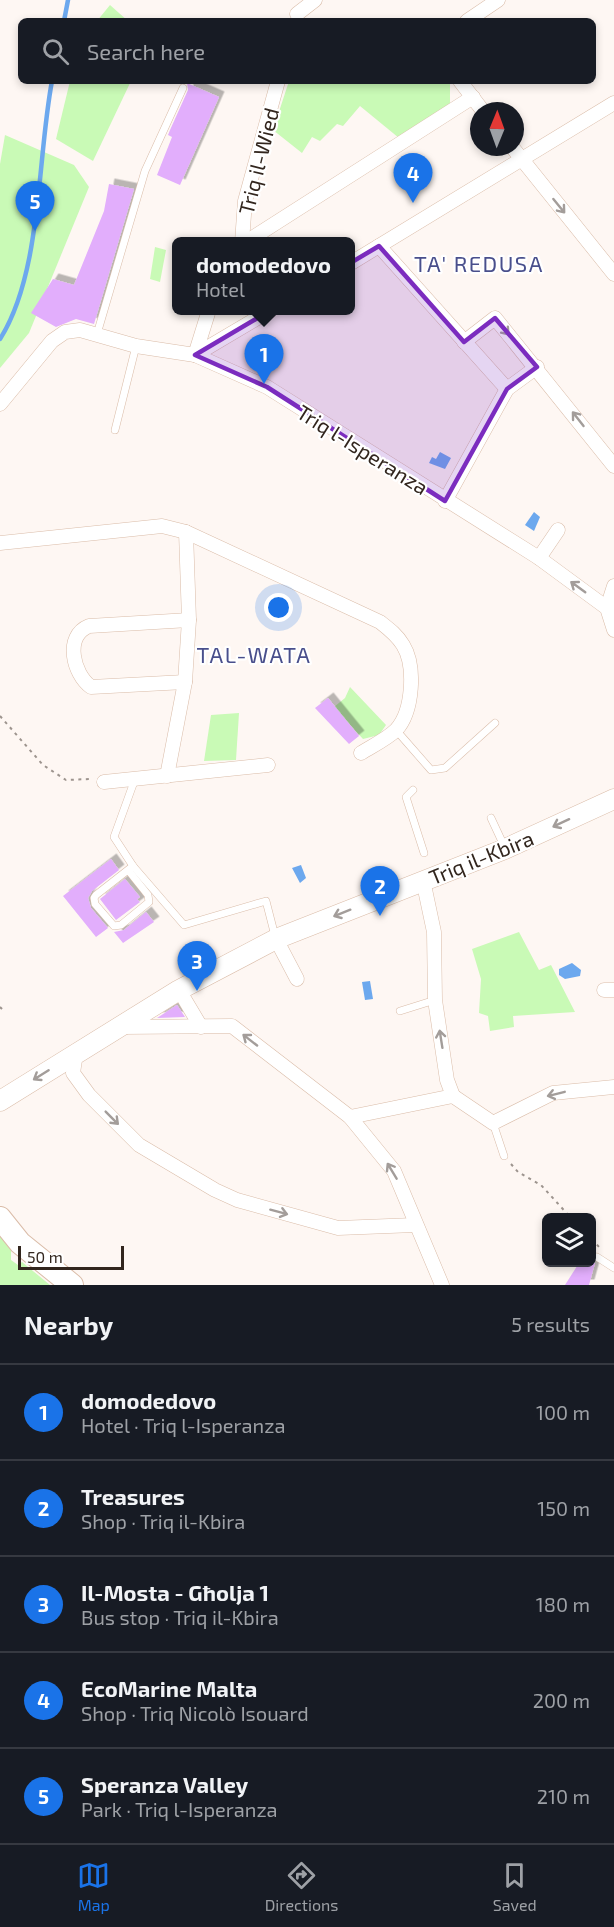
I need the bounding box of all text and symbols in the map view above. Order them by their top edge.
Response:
search box [18,18,596,84]
icon: search [39,35,72,68]
text: Search here [87,38,205,64]
north arrow [470,102,524,156]
street label: Triq il-Wied [233,105,283,217]
pin: 4 [394,154,432,203]
pin: 5 [15,182,54,231]
one-way arrow [552,197,565,213]
popup [172,237,355,315]
district label: TA' REDUSA [414,250,544,276]
text: domodedovo [196,251,331,277]
text: Hotel [196,277,245,301]
one-way arrow [496,320,510,335]
pin: 1 [244,334,284,384]
street label: Triq l-Isperanza [293,399,433,499]
one-way arrow [572,412,584,428]
one-way arrow [571,581,587,593]
your location [264,593,293,622]
district label: TAL-WATA [197,641,311,667]
one-way arrow [552,818,570,829]
street label: Triq il-Kbira [425,825,537,889]
pin: 2 [360,866,400,916]
one-way arrow [333,908,351,919]
pin: 3 [178,942,216,991]
one-way arrow [435,1030,446,1049]
one-way arrow [242,1033,258,1046]
one-way arrow [34,1069,50,1081]
one-way arrow [547,1088,566,1100]
one-way arrow [104,1110,119,1125]
one-way arrow [386,1163,398,1180]
one-way arrow [269,1207,288,1218]
map controls [542,1213,596,1267]
button: layers [542,1213,596,1267]
scale bar [18,1243,124,1270]
text: 50 m [27,1247,63,1266]
text: Nearby [24,1309,113,1340]
text: 5 results [511,1312,590,1336]
text: domodedovo [81,1387,216,1413]
text: 1 [39,1400,48,1424]
text: 100 m [536,1400,590,1424]
text: Hotel · Triq l-Isperanza [81,1413,285,1437]
text: Treasures [81,1483,185,1509]
text: 2 [38,1496,49,1520]
text: 150 m [537,1496,590,1520]
text: Shop · Triq il-Kbira [81,1509,245,1533]
text: Il-Mosta - Għolja 1 [81,1579,269,1605]
text: 3 [38,1592,49,1616]
text: 180 m [536,1592,590,1616]
text: Bus stop · Triq il-Kbira [81,1605,279,1629]
text: EcoMarine Malta [81,1675,257,1701]
text: 4 [37,1688,50,1712]
text: 200 m [533,1688,590,1712]
text: Shop · Triq Nicolò Isouard [81,1701,309,1725]
text: Speranza Valley [81,1771,248,1797]
text: 5 [38,1784,49,1808]
text: 210 m [537,1784,590,1808]
text: Park · Triq l-Isperanza [81,1797,278,1821]
tab: Map [77,1859,110,1914]
tab: Directions [265,1859,338,1914]
tab: Saved [493,1859,537,1914]

